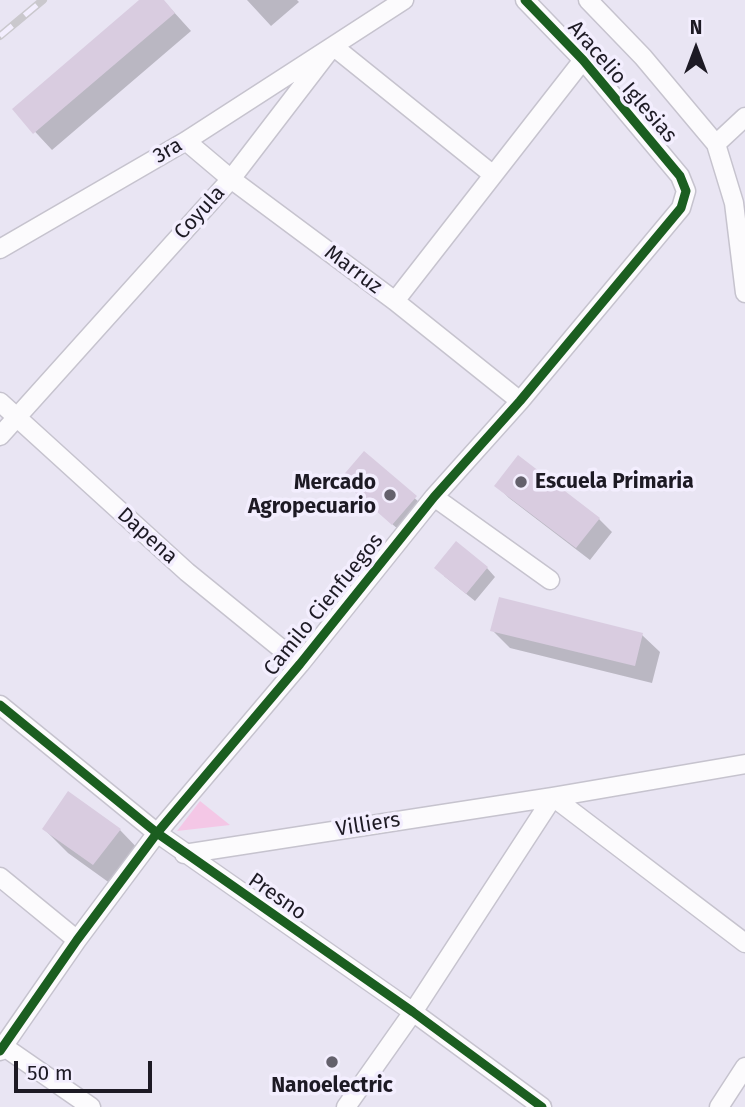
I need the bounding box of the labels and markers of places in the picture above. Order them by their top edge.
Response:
place label: Escuela Primaria [535,469,694,495]
place label: Mercado Agropecuario [248,470,376,520]
marker: Escuela Primaria [513,474,529,490]
marker: Mercado Agropecuario [382,487,398,503]
marker: Nanoelectric [324,1054,340,1070]
place label: Nanoelectric [271,1073,393,1099]

